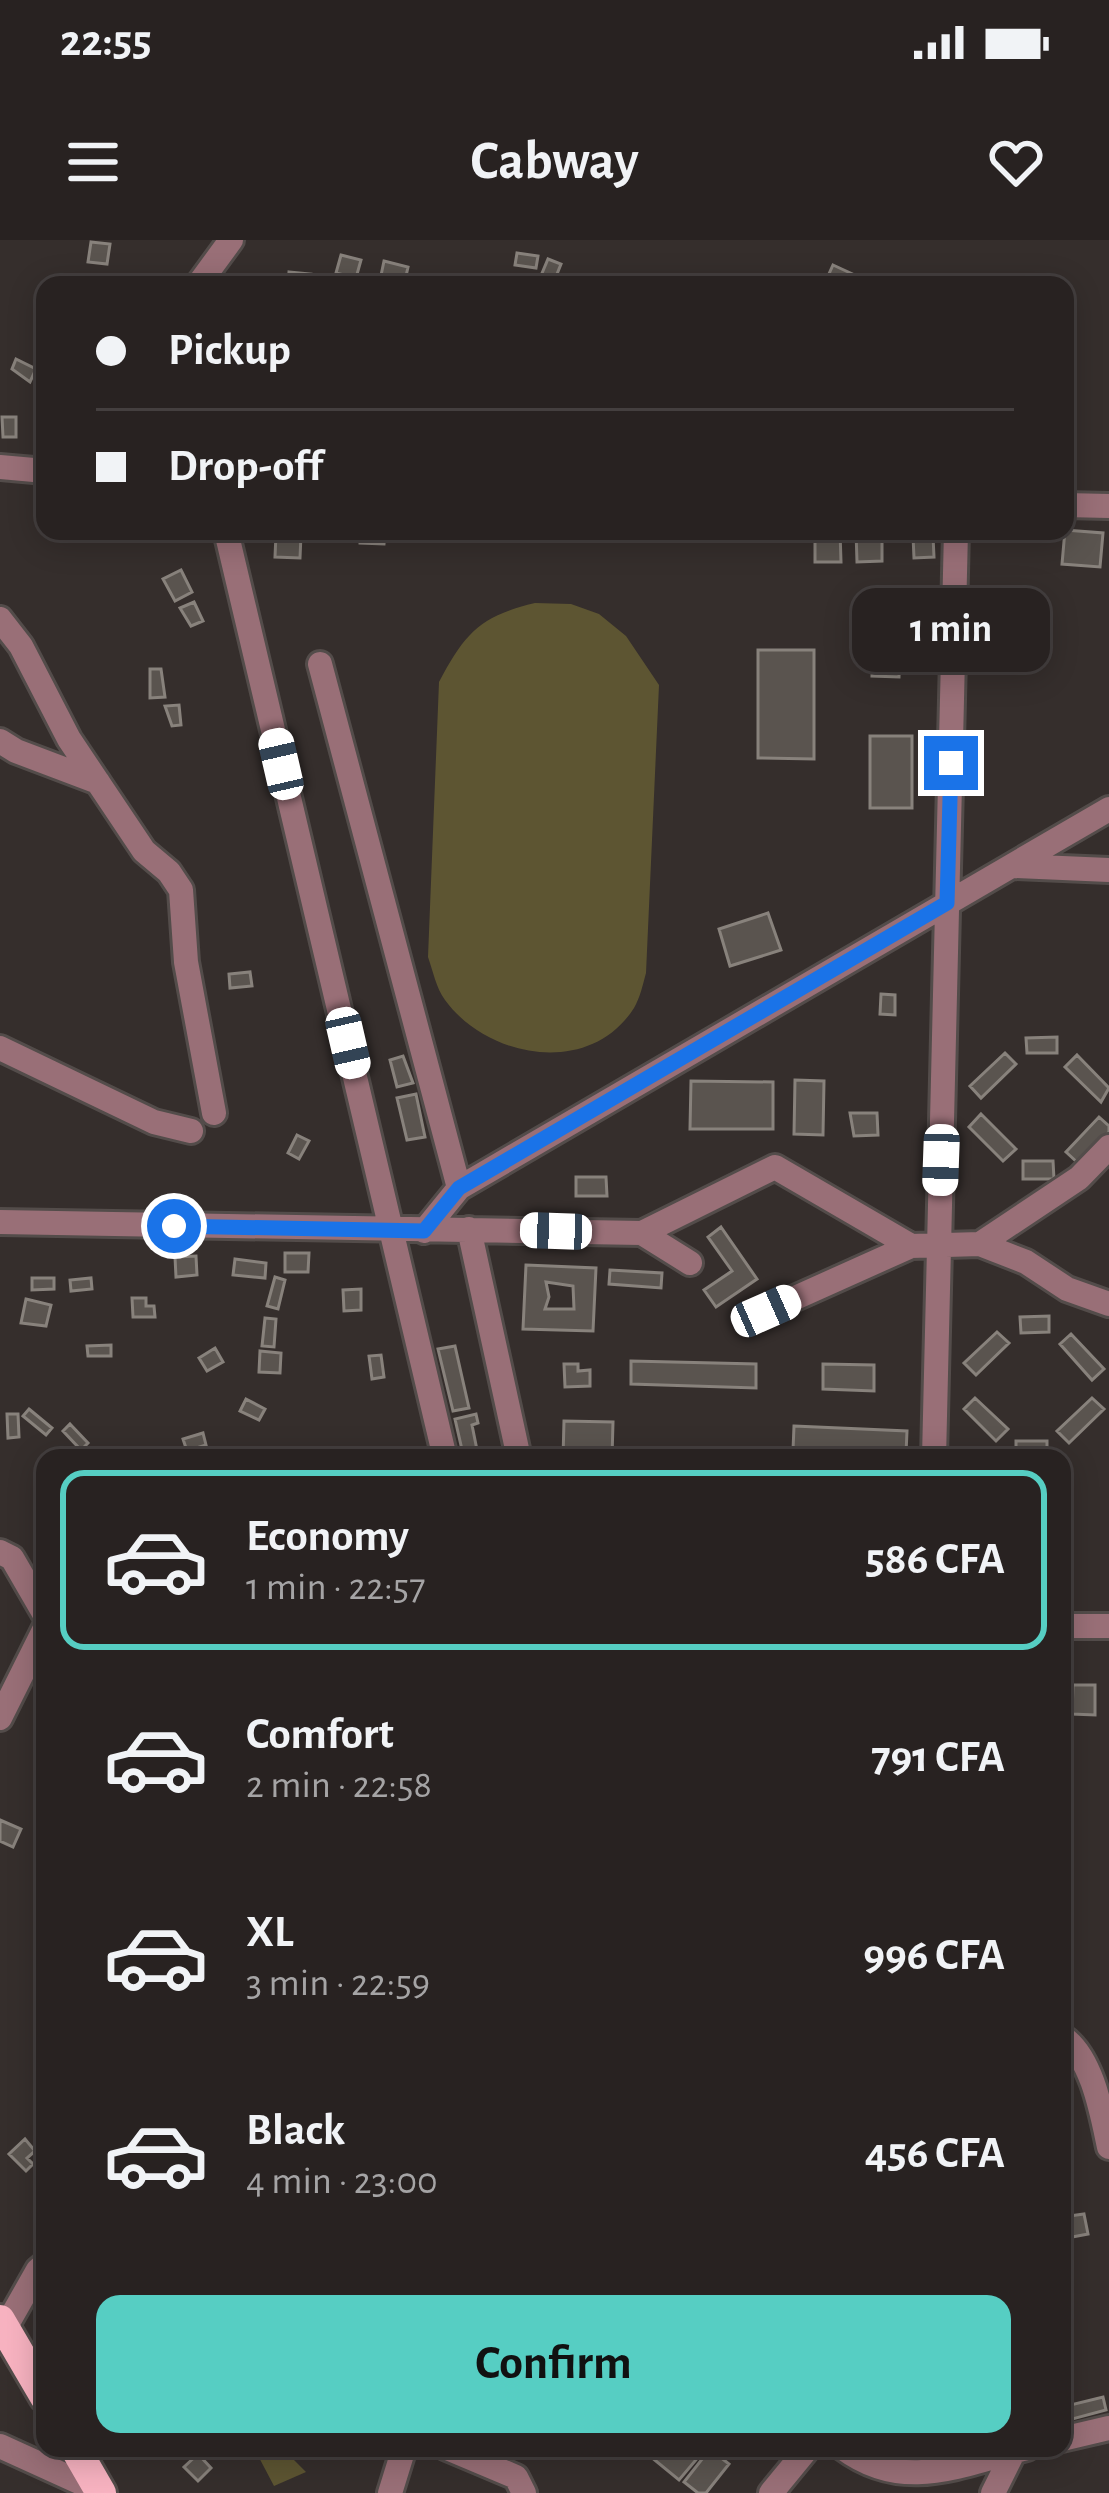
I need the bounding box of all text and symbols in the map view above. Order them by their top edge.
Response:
text: 22:55 [60,19,152,64]
icon: menu [60,129,126,195]
icon: heart [983,129,1049,195]
text: Cabway [470,135,639,189]
text: Pickup [168,328,291,373]
text: Drop-off [168,444,323,489]
callout: 1 min [852,589,1050,673]
text: 1 min [910,610,992,649]
car [255,725,307,803]
route end [924,736,978,790]
car [322,1004,374,1082]
car [922,1123,960,1197]
route start [147,1199,201,1253]
car [519,1212,593,1250]
car [726,1280,806,1342]
icon: car [102,1506,210,1614]
text: Economy [246,1514,409,1559]
text: 586 CFA [865,1537,1005,1582]
text: 1 min · 22:57 [246,1568,425,1607]
icon: car [102,1704,210,1812]
text: Comfort [246,1712,394,1757]
text: 791 CFA [871,1735,1005,1780]
text: 2 min · 22:58 [246,1766,432,1805]
icon: car [102,1902,210,2010]
text: XL [246,1910,294,1955]
text: 996 CFA [863,1933,1005,1978]
text: 3 min · 22:59 [246,1964,430,2003]
icon: car [102,2100,210,2208]
text: Black [246,2108,345,2153]
text: 456 CFA [865,2131,1005,2176]
text: 4 min · 23:00 [246,2162,438,2201]
button: Confirm [96,2295,1011,2433]

